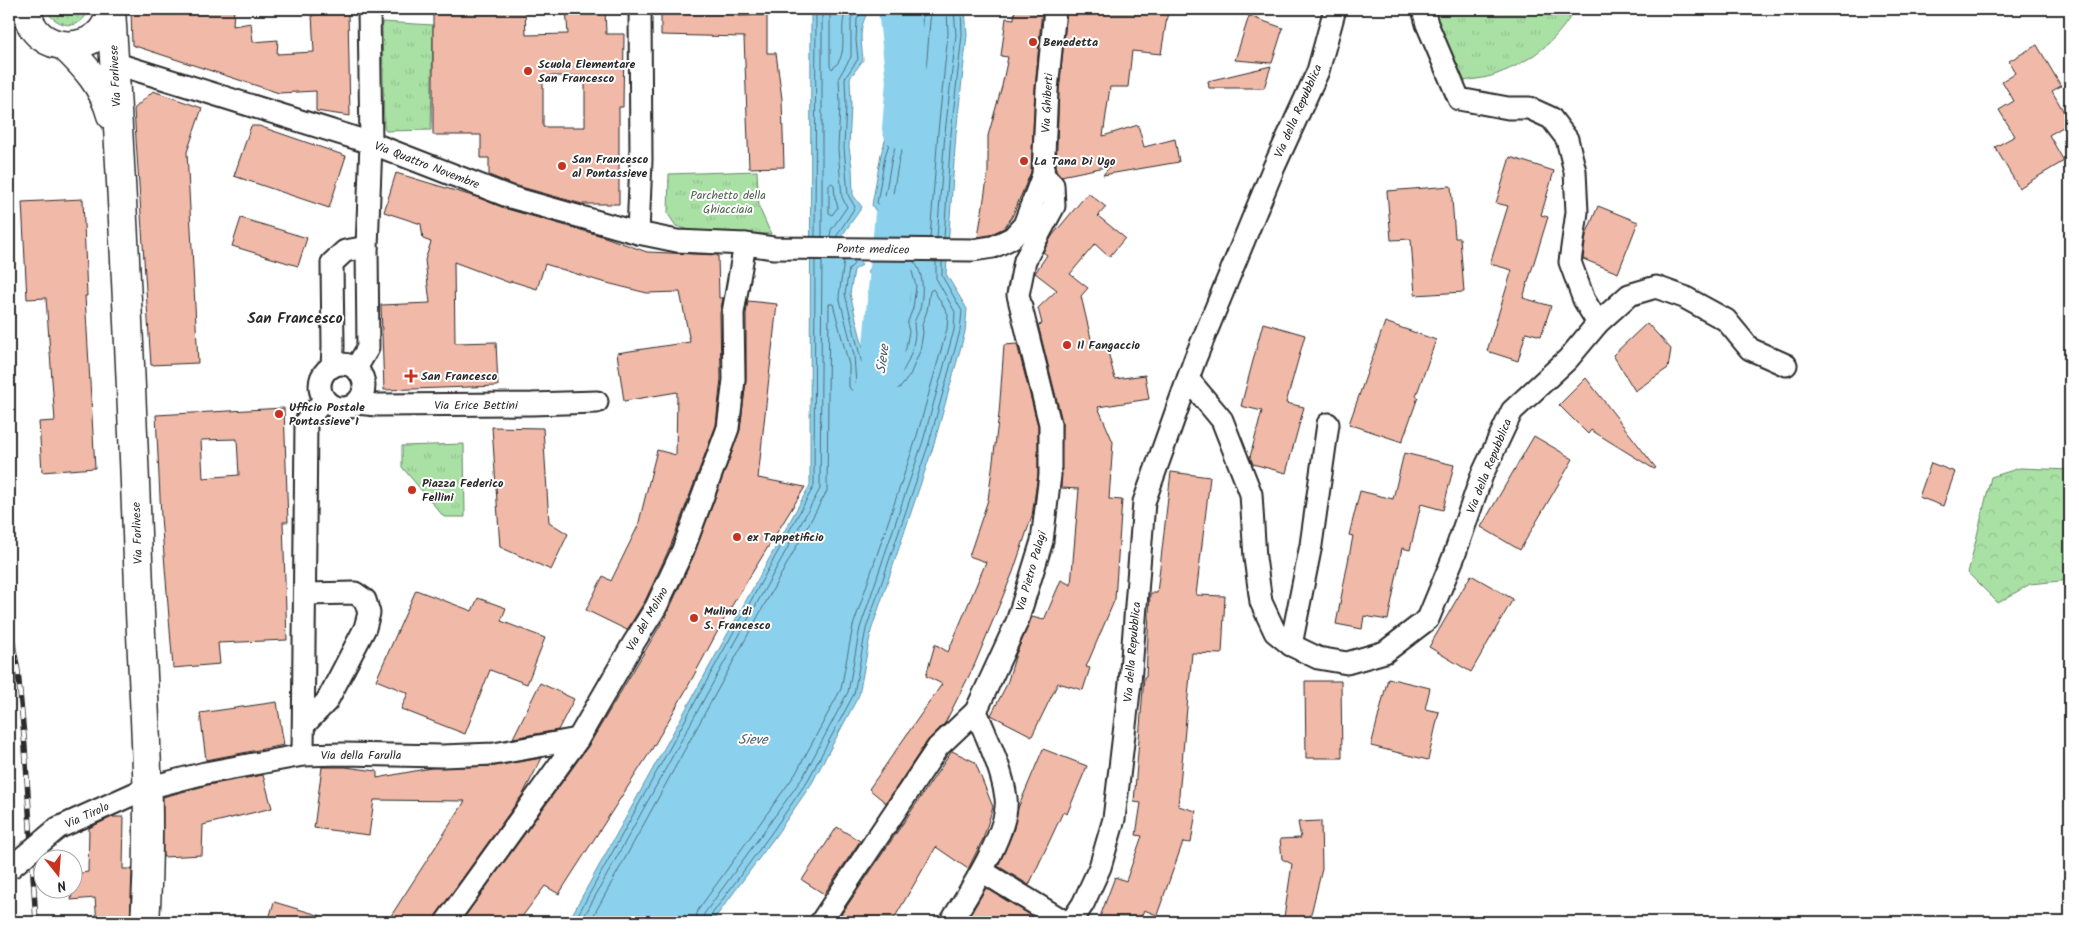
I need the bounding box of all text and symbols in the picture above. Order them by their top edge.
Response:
place label: Benedetta [1043,33,1098,52]
marker: Benedetta [1027,36,1039,48]
street label: Via Forlivese [104,44,127,107]
place label: Scuola Elementare San Francesco [538,55,636,88]
street label: Via della Repubblica [1269,61,1328,161]
marker: Scuola Elementare San Francesco [522,65,534,77]
street label: Via Ghiberti [1036,72,1059,133]
street label: Via Quattro Novembre [371,137,483,195]
place label: San Francesco al Pontassieve [572,150,649,183]
place label: La Tana Di Ugo [1034,152,1116,171]
marker: La Tana Di Ugo [1018,155,1030,167]
marker: San Francesco al Pontassieve [556,160,568,172]
park label: Parchetto della Ghiacciaia [690,186,766,219]
street label: Ponte mediceo [836,239,910,260]
district label: San Francesco [247,307,343,331]
place label: Il Fangaccio [1077,336,1141,355]
marker: Il Fangaccio [1061,339,1073,351]
water label: Sieve [870,341,896,375]
place label: San Francesco [421,367,498,386]
marker: San Francesco [405,370,417,382]
street label: Via Erice Bettini [434,396,519,415]
place label: Ufficio Postale Pontassieve 1 [289,398,365,431]
marker: Ufficio Postale Pontassieve 1 [273,408,285,420]
street label: Via della Repubblica [1462,416,1517,516]
place label: Piazza Federico Fellini [422,474,504,507]
marker: Piazza Federico Fellini [406,484,418,496]
street label: Via Forlivese [127,501,148,564]
place label: ex Tappetificio [747,528,824,547]
street label: Via Pietro Palagi [1011,528,1052,613]
marker: ex Tappetificio [731,531,743,543]
street label: Via del Molino [621,584,674,655]
street label: Via della Repubblica [1119,601,1146,703]
place label: Mulino di S. Francesco [704,602,771,635]
marker: Mulino di S. Francesco [688,612,700,624]
water label: Sieve [738,729,769,751]
street label: Via della Farulla [321,746,402,765]
street label: Via Tirolo [62,797,112,834]
north arrow [32,848,82,898]
text: N [54,874,69,897]

